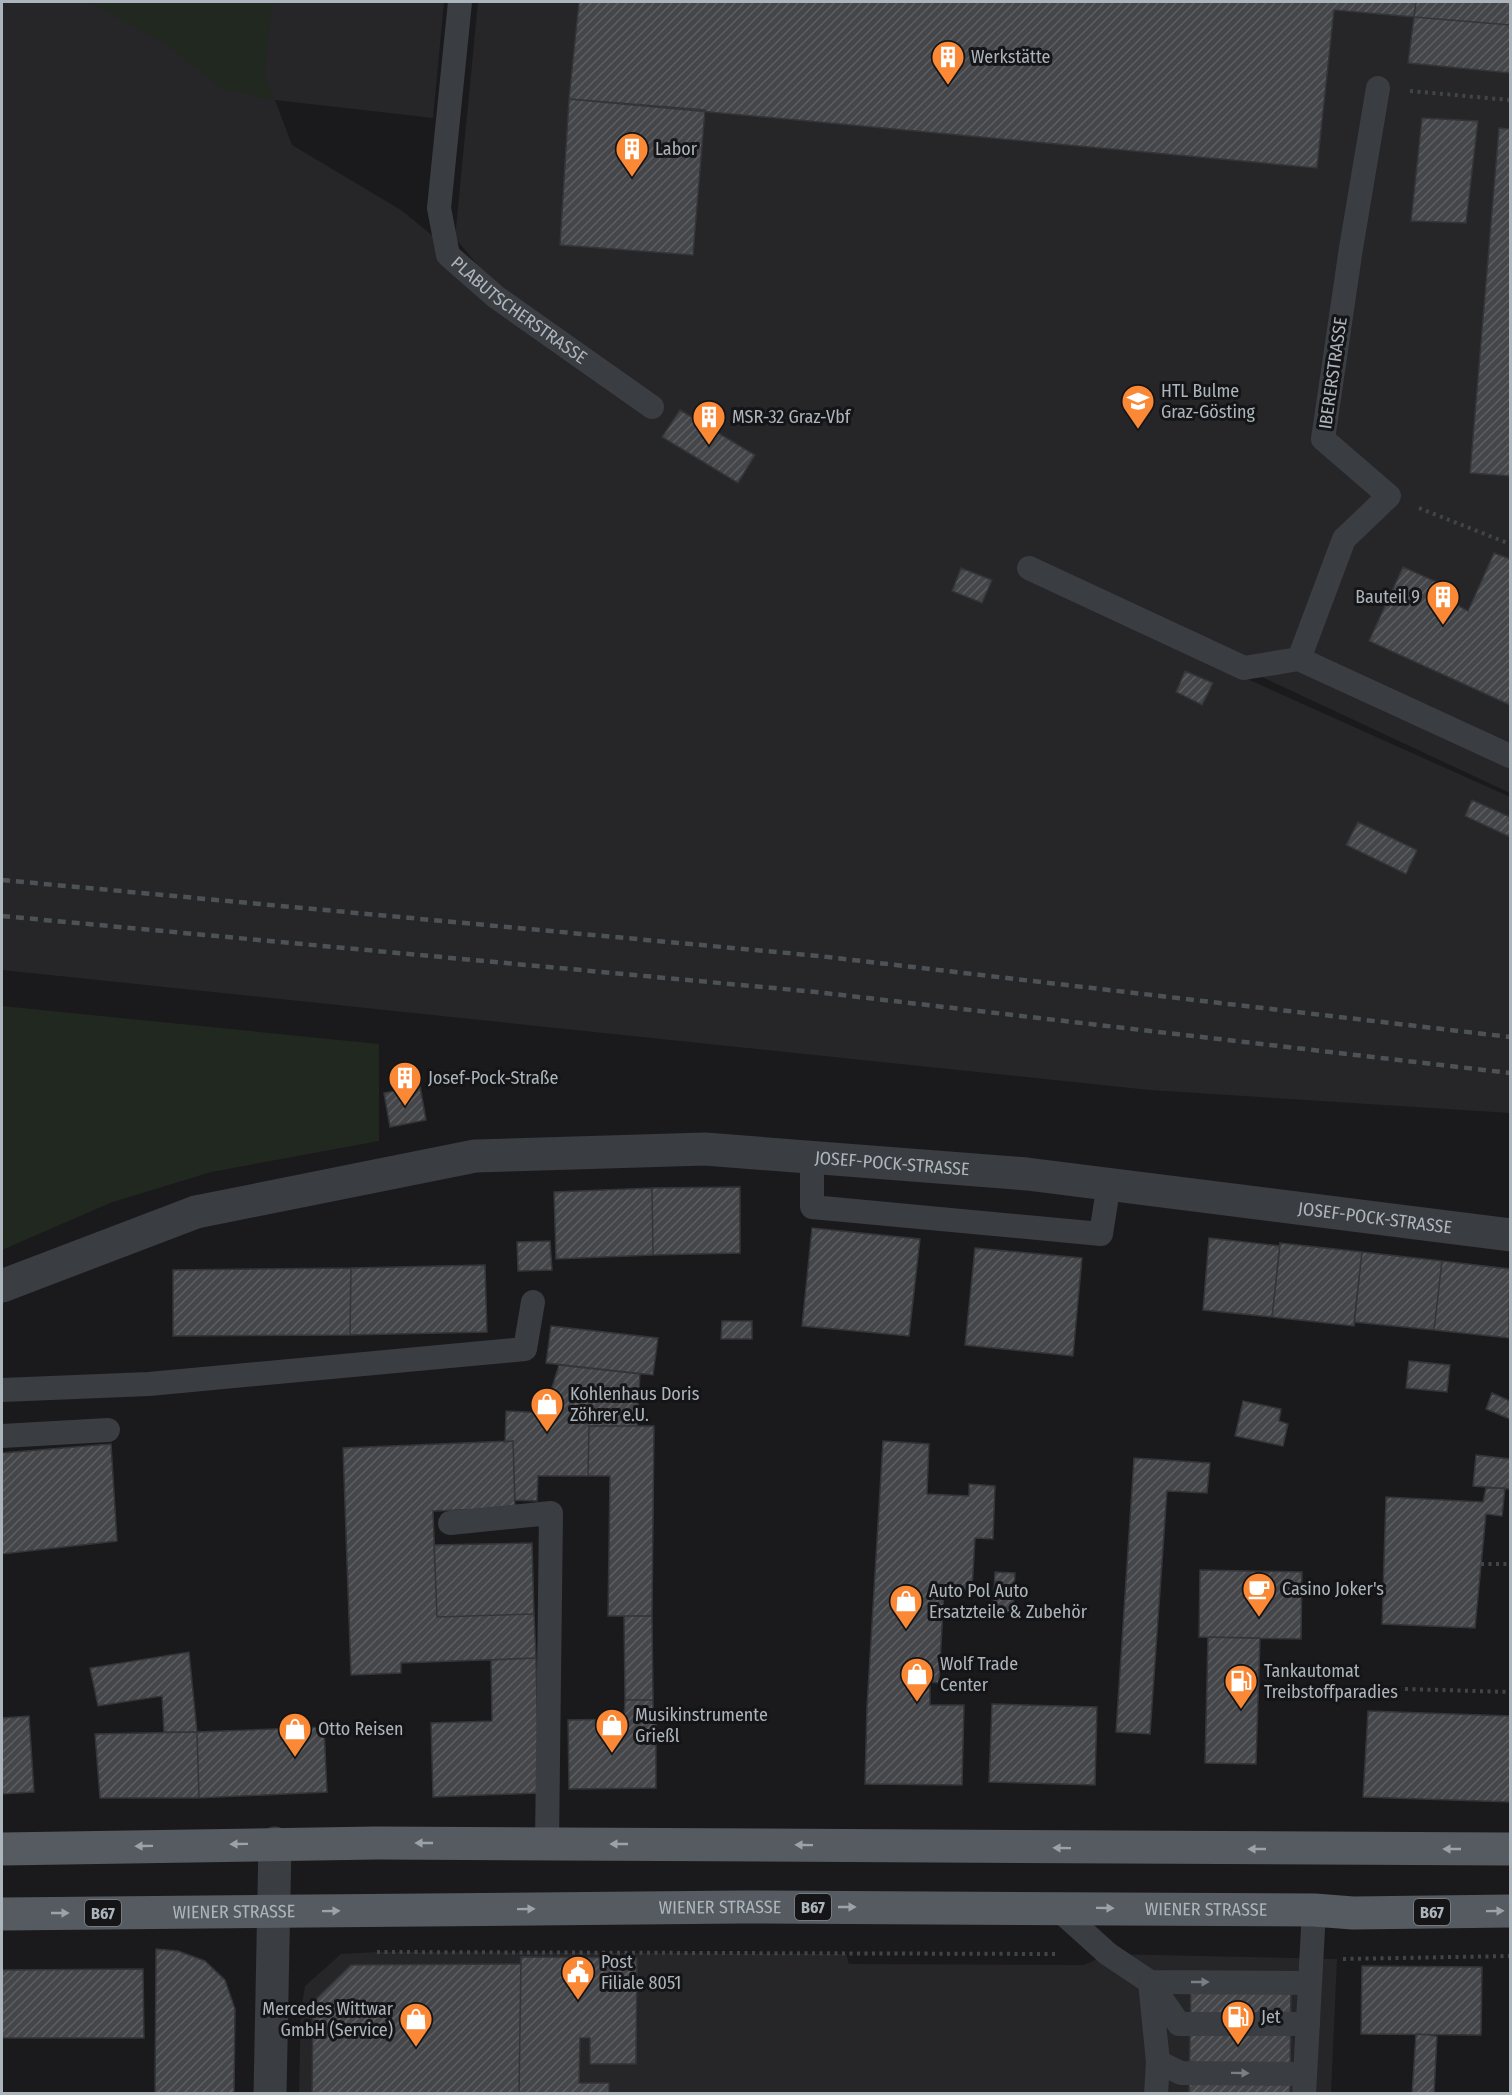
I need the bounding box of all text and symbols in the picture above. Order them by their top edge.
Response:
building icon: Werkstätte [930,39,966,86]
place label: Werkstätte [971,46,1051,68]
building icon: Labor [614,131,650,178]
place label: Labor [655,138,698,160]
street label: PLABUTSCHERSTRASSE [447,252,591,369]
street label: IBERERSTRASSE [1314,315,1352,431]
place label: HTL Bulme Graz-Gösting [1161,380,1255,423]
school or university icon: HTL Bulme Graz-Gösting [1120,383,1156,430]
building icon: MSR-32 Graz-Vbf [691,399,727,446]
place label: MSR-32 Graz-Vbf [732,406,852,428]
building icon: Bauteil 9 [1425,579,1461,626]
place label: Bauteil 9 [1355,586,1420,608]
building icon: Josef-Pock-Straße [387,1060,423,1107]
place label: Josef-Pock-Straße [428,1067,558,1089]
street label: JOSEF-POCK-STRASSE [814,1147,970,1180]
street label: JOSEF-POCK-STRASSE [1297,1197,1453,1239]
place label: Kohlenhaus Doris Zöhrer e.U. [570,1383,700,1426]
shop icon: Kohlenhaus Doris Zöhrer e.U. [529,1386,565,1433]
cafe icon: Casino Joker's [1241,1571,1277,1618]
place label: Casino Joker's [1282,1578,1384,1600]
place label: Auto Pol Auto Ersatzteile & Zubehör [929,1580,1088,1623]
shop icon: Auto Pol Auto Ersatzteile & Zubehör [888,1583,924,1630]
place label: Wolf Trade Center [940,1653,1018,1696]
shop icon: Wolf Trade Center [899,1656,935,1703]
place label: Tankautomat Treibstoffparadies [1264,1660,1398,1703]
fuel station icon: Tankautomat Treibstoffparadies [1223,1663,1259,1710]
place label: Musikinstrumente Grießl [635,1704,768,1747]
shop icon: Musikinstrumente Grießl [594,1707,630,1754]
shop icon: Otto Reisen [277,1711,313,1758]
place label: Otto Reisen [318,1718,404,1740]
one-way arrow [414,1838,433,1848]
one-way arrow [229,1839,248,1849]
one-way arrow [609,1839,628,1849]
one-way arrow [795,1840,814,1850]
one-way arrow [135,1841,154,1850]
one-way arrow [1053,1843,1072,1853]
one-way arrow [1248,1844,1267,1854]
one-way arrow [1443,1844,1462,1854]
road number: B67 [795,1894,831,1920]
street label: WIENER STRASSE [659,1896,781,1919]
street label: WIENER STRASSE [1145,1898,1267,1921]
road number: B67 [1414,1899,1450,1925]
road number: B67 [85,1900,121,1926]
street label: WIENER STRASSE [173,1900,295,1923]
one-way arrow [838,1902,857,1912]
one-way arrow [517,1904,536,1914]
one-way arrow [1096,1904,1115,1913]
one-way arrow [322,1906,341,1916]
one-way arrow [1486,1906,1505,1916]
one-way arrow [50,1908,69,1918]
place label: Post Filiale 8051 [601,1951,681,1994]
public building icon: Post Filiale 8051 [560,1954,596,2001]
one-way arrow [1190,1977,1209,1987]
place label: Mercedes Wittwar GmbH (Service) [262,1998,394,2041]
fuel station icon: Jet [1220,1999,1256,2046]
shop icon: Mercedes Wittwar GmbH (Service) [398,2001,434,2048]
place label: Jet [1261,2006,1281,2028]
one-way arrow [1230,2069,1249,2078]

